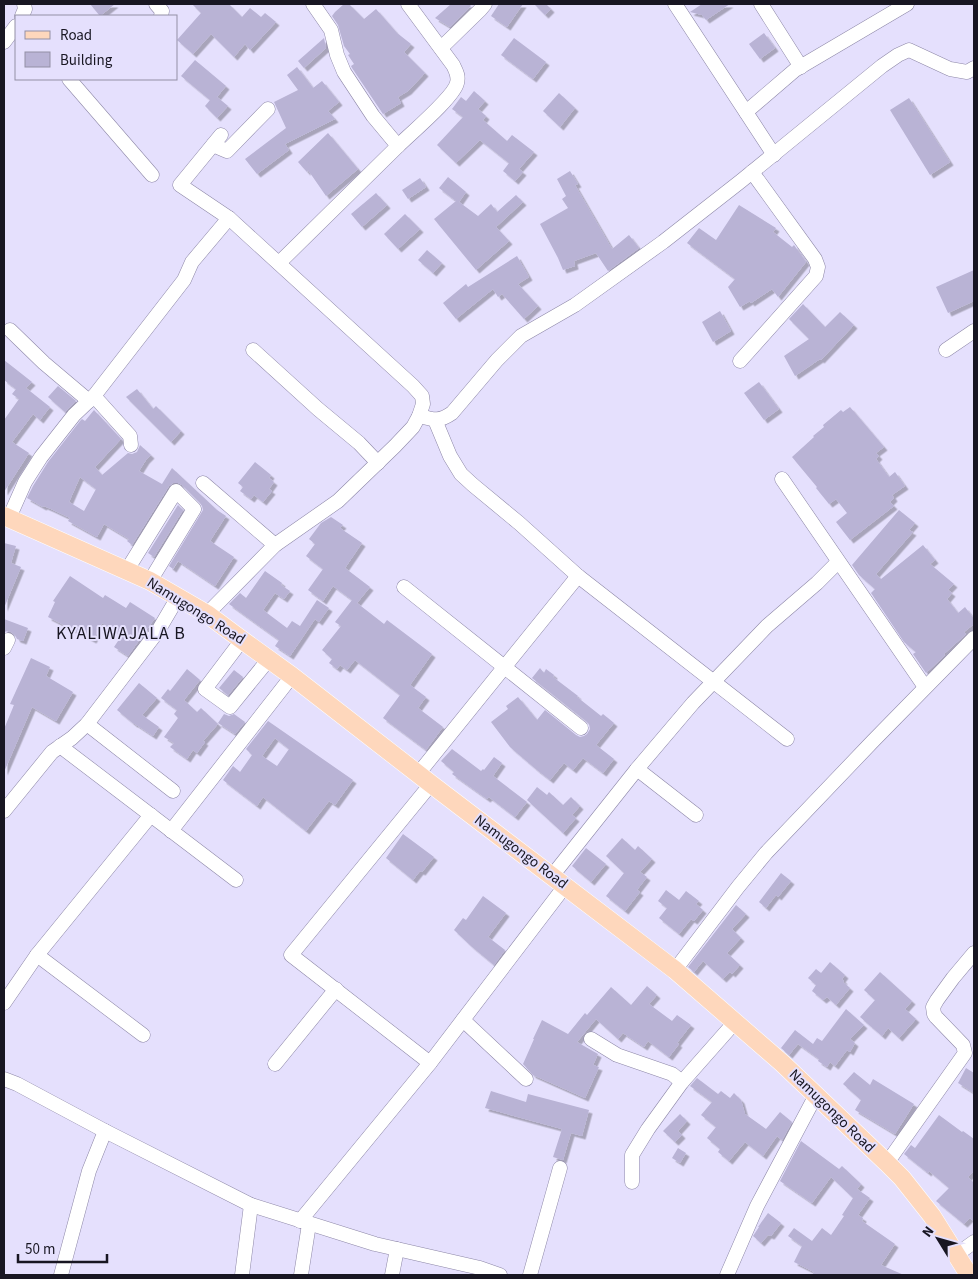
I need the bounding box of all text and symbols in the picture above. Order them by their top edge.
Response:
legend [15,15,178,80]
text: Road [60,25,92,46]
text: Building [60,50,113,71]
street label: Namugongo Road [143,572,249,650]
district label: KYALIWAJALA B [56,621,186,646]
street label: Namugongo Road [470,810,572,894]
street label: Namugongo Road [784,1064,880,1158]
north arrow [913,1214,963,1264]
text: N [918,1222,939,1242]
scale bar [18,1232,106,1264]
text: 50 m [25,1239,55,1260]

